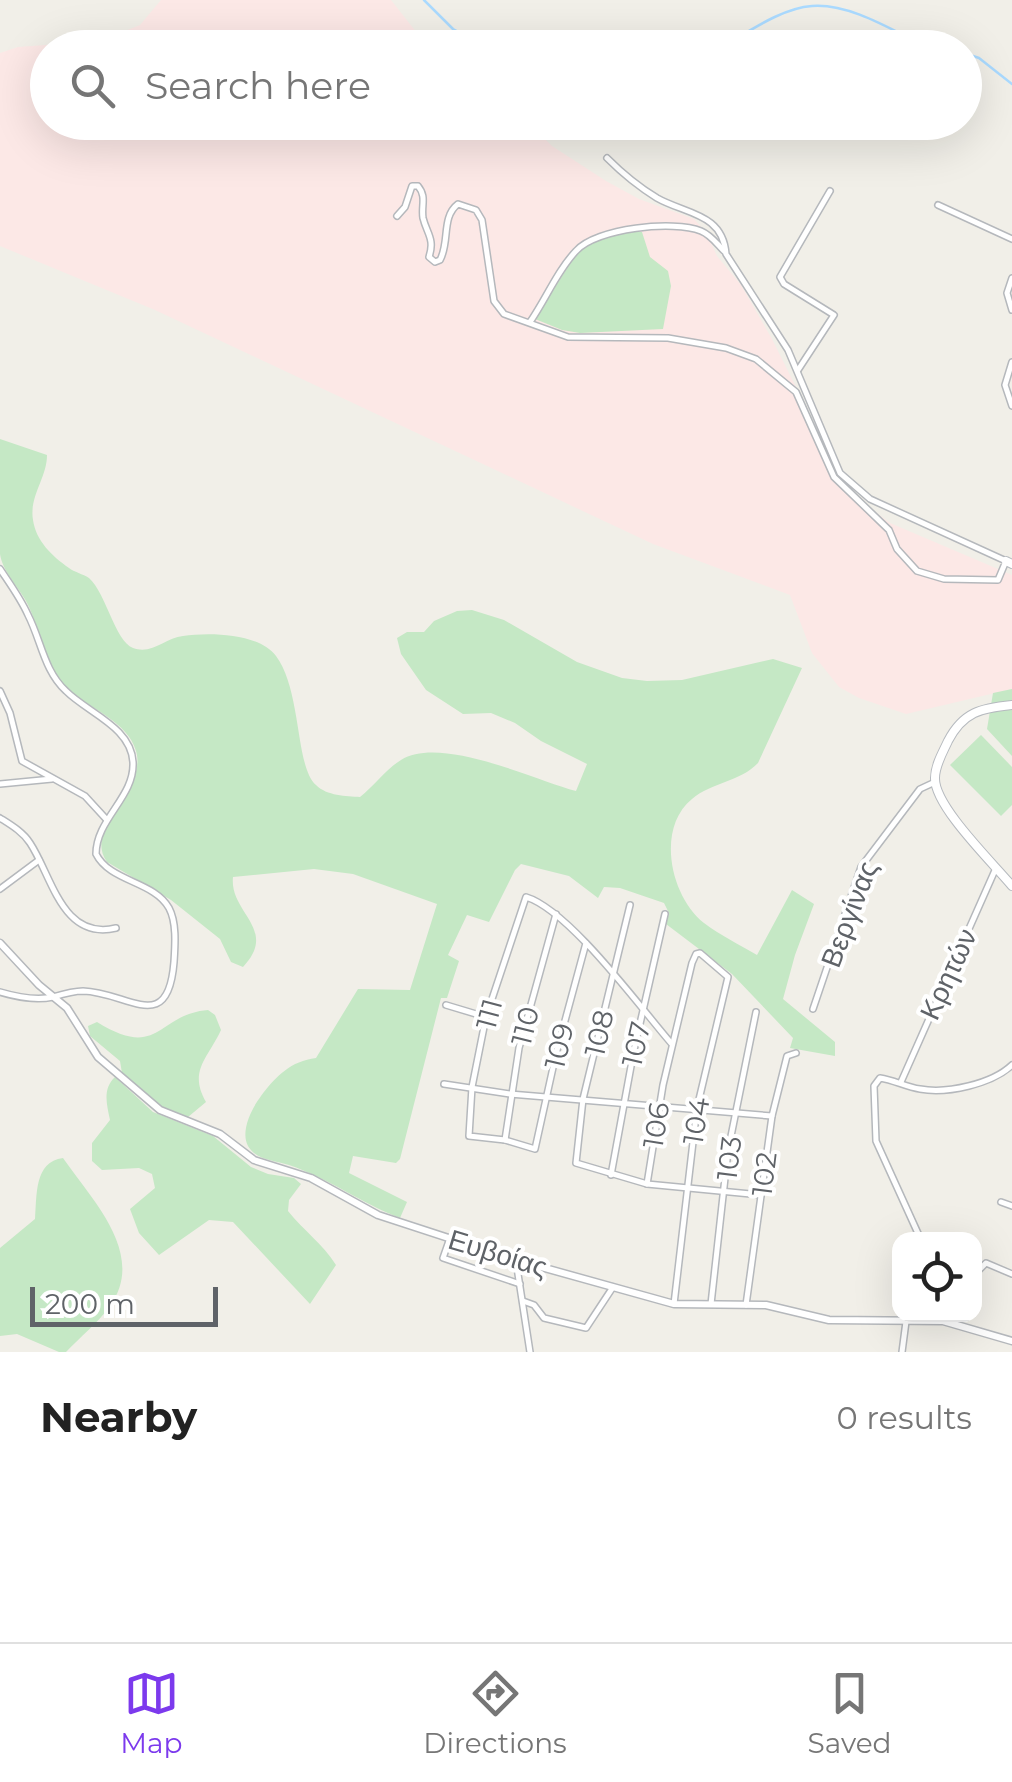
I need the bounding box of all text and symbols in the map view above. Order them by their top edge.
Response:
search box [30,30,982,140]
icon: search [65,58,120,113]
text: Search here [145,62,371,109]
street label: Βεργίνας [813,856,885,972]
street label: Κρητών [912,923,984,1025]
street label: 111 [469,995,509,1033]
street label: 110 [504,1003,546,1049]
street label: 108 [577,1007,621,1059]
street label: 107 [614,1018,658,1070]
street label: 109 [537,1020,581,1072]
street label: 104 [676,1095,717,1147]
street label: 106 [636,1100,676,1150]
street label: 103 [709,1134,749,1182]
street label: 102 [744,1150,784,1198]
street label: Ευβοίας [444,1222,552,1284]
map controls [892,1232,982,1322]
button: locate [892,1232,982,1322]
scale bar [30,1282,218,1326]
text: 200 m [45,1287,135,1321]
text: Nearby [40,1391,197,1443]
text: 0 results [837,1398,972,1437]
tab: Map [120,1666,183,1760]
tab: Directions [423,1666,567,1760]
tab: Saved [807,1666,892,1760]

